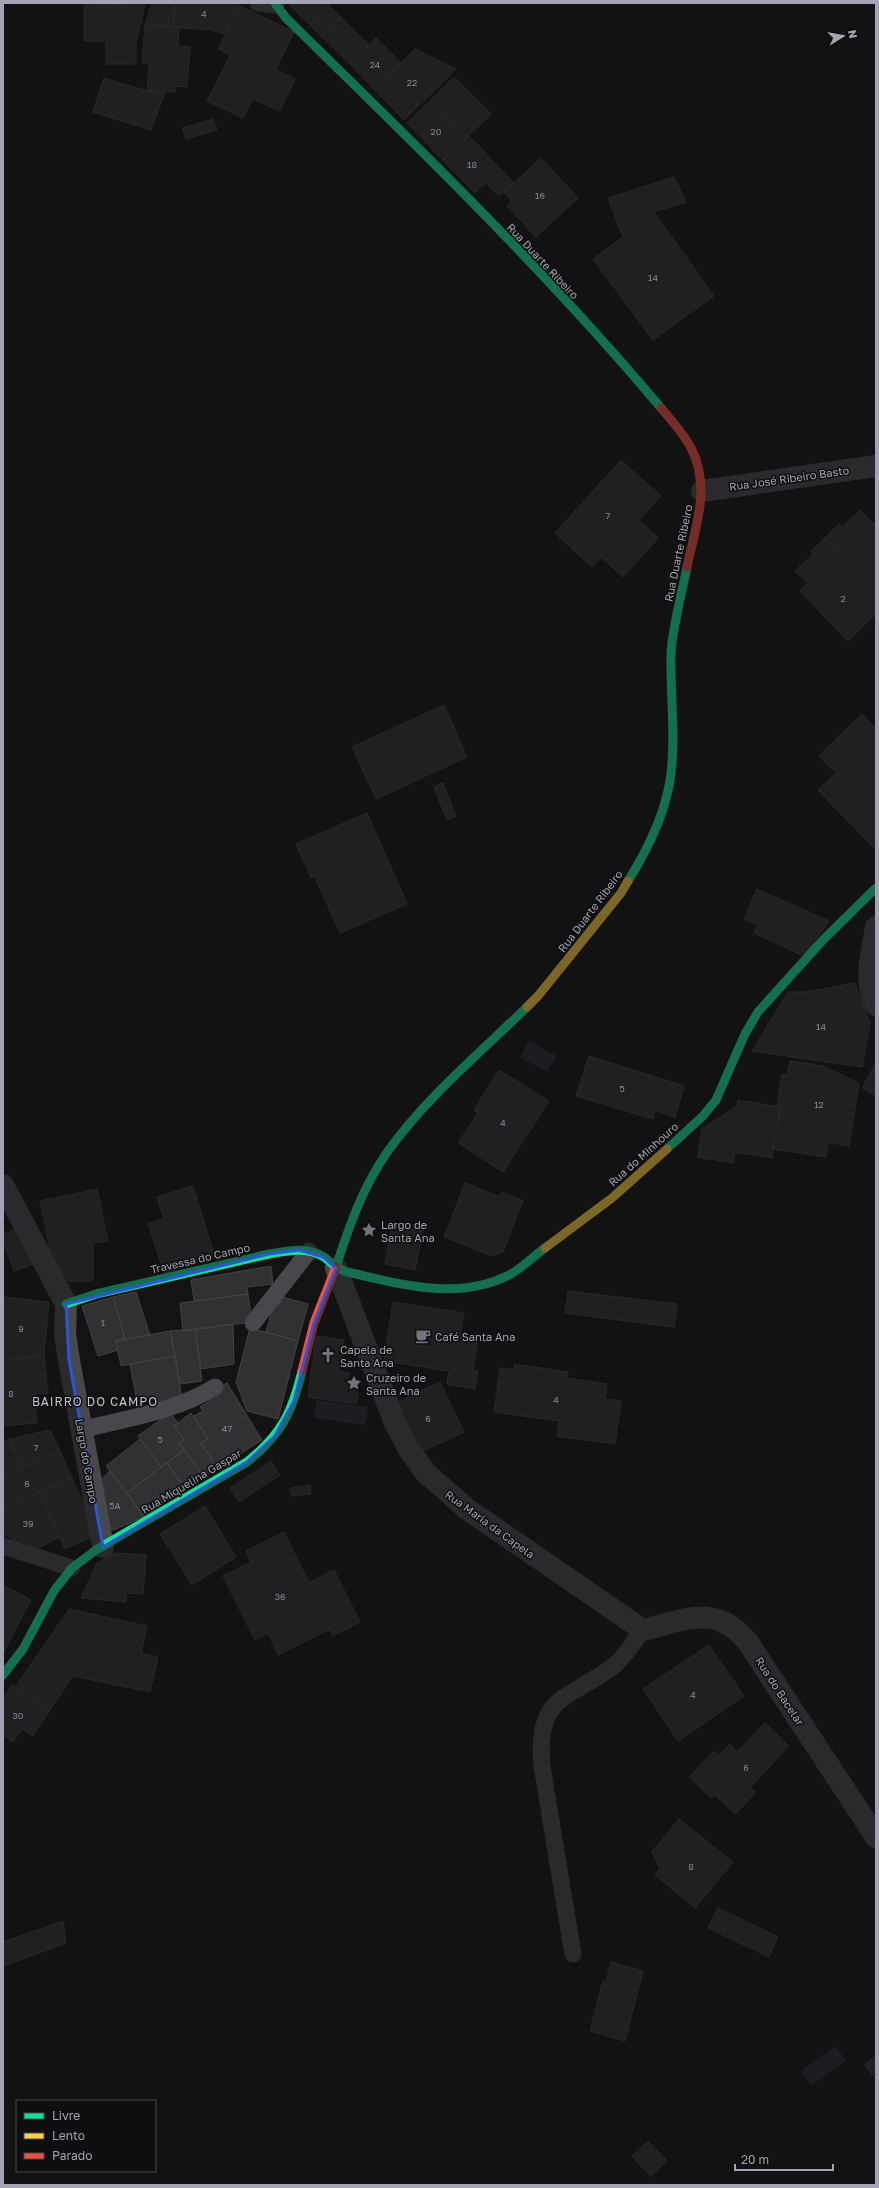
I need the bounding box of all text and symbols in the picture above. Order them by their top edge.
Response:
house number: 4 [201,8,207,19]
north arrow [823,16,863,56]
text: N [846,29,860,39]
house number: 24 [370,59,381,70]
house number: 22 [407,77,417,88]
house number: 20 [431,126,442,137]
house number: 18 [467,159,477,170]
house number: 16 [535,190,545,201]
street label: Rua Duarte Ribeiro [505,220,582,302]
house number: 14 [648,272,658,283]
street label: Rua José Ribeiro Basto [728,463,850,493]
street label: Rua Duarte Ribeiro [661,503,695,603]
house number: 7 [606,510,611,521]
house number: 2 [840,593,846,604]
street label: Rua Duarte Ribeiro [555,867,625,954]
house number: 14 [816,1021,826,1032]
house number: 5 [619,1083,625,1094]
house number: 12 [814,1099,824,1110]
house number: 4 [500,1117,506,1128]
street label: Rua do Minhouro [606,1119,681,1189]
place label: Largo de Santa Ana [381,1218,435,1244]
place icon: Largo de Santa Ana [360,1221,378,1239]
street label: Travessa do Campo [149,1240,251,1276]
house number: 1 [101,1317,106,1328]
house number: 9 [18,1323,24,1334]
cafe icon: Café Santa Ana [414,1327,432,1345]
place label: Café Santa Ana [435,1330,515,1343]
place label: Capela de Santa Ana [340,1343,394,1369]
church icon: Capela de Santa Ana [319,1346,337,1364]
place label: Cruzeiro de Santa Ana [366,1371,426,1397]
place icon: Cruzeiro de Santa Ana [345,1374,363,1392]
house number: 8 [8,1388,14,1399]
district label: BAIRRO DO CAMPO [32,1394,158,1409]
house number: 4 [553,1394,559,1405]
house number: 6 [425,1413,431,1424]
street label: Largo do Campo [73,1418,101,1505]
house number: 47 [222,1423,232,1434]
house number: 5 [157,1434,163,1445]
house number: 7 [34,1442,39,1453]
street label: Rua Miquelina Gaspar [139,1446,244,1516]
house number: 6 [24,1478,30,1489]
street label: Rua Maria da Capela [443,1487,537,1561]
house number: 5A [109,1500,121,1511]
house number: 39 [23,1518,33,1529]
house number: 36 [275,1591,285,1602]
street label: Rua do Bacelar [753,1654,807,1728]
house number: 4 [690,1689,696,1700]
house number: 30 [13,1710,24,1721]
house number: 6 [743,1762,749,1773]
house number: 8 [688,1861,694,1872]
legend [16,2100,156,2172]
text: Livre [52,2108,80,2123]
text: Lento [52,2128,85,2143]
scale bar [735,2146,833,2172]
text: Parado [52,2148,92,2163]
text: 20 m [741,2152,769,2167]

